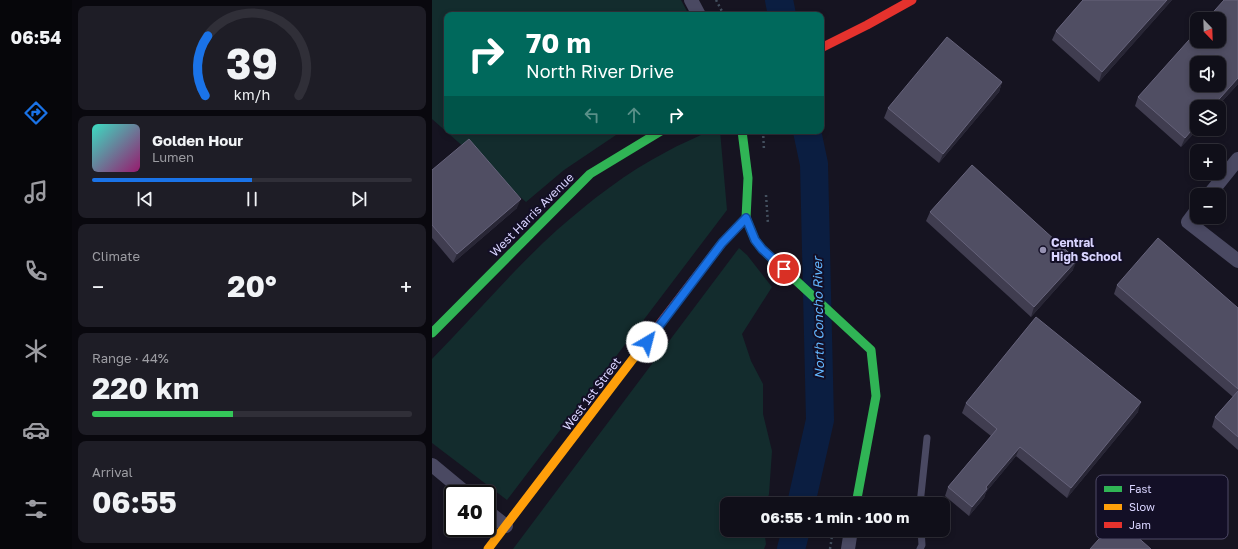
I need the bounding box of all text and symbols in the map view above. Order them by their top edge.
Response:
north arrow [1190,12,1226,48]
map controls [1190,12,1226,224]
text: 06:54 [10,26,62,48]
text: 70 m [526,26,591,59]
icon: right [460,28,512,80]
text: 39 [226,38,278,88]
button: sound [1190,56,1226,92]
text: North River Drive [526,60,674,82]
text: km/h [234,86,270,103]
icon: directions [22,99,50,127]
button: layers [1190,100,1226,136]
icon: left [581,104,603,126]
icon: ahead [623,104,645,126]
icon: right [665,104,687,126]
text: Golden Hour [152,131,243,149]
button: + [1190,144,1226,180]
text: Lumen [152,149,194,165]
street label: West Harris Avenue [487,170,577,260]
icon: music [22,178,50,206]
icon: previous [134,188,156,210]
icon: pause [241,188,263,210]
icon: next [348,188,370,210]
button: − [1190,188,1226,224]
place label: Central High School [1051,235,1122,264]
marker: Central High School [1038,245,1048,255]
text: Climate [92,248,140,264]
pin [767,252,801,286]
water label: North Concho River [809,255,827,379]
icon: phone [22,257,50,285]
icon: arrive [773,258,795,280]
text: 20° [227,268,277,304]
text: − [92,273,104,300]
text: + [400,273,412,300]
position arrow [626,321,668,363]
icon: climate [22,337,50,365]
text: Range · 44% [92,350,169,366]
street label: West 1st Street [559,354,624,433]
text: 220 km [92,370,199,406]
icon: car [22,416,50,444]
text: Arrival [92,464,133,480]
legend [1096,475,1228,539]
text: Fast [1129,482,1152,495]
text: 06:55 [92,484,177,520]
speed limit sign: 40 [444,485,496,537]
icon: filters [22,495,50,523]
text: Slow [1129,500,1155,513]
text: 06:55 · 1 min · 100 m [761,508,909,526]
text: Jam [1129,518,1151,531]

